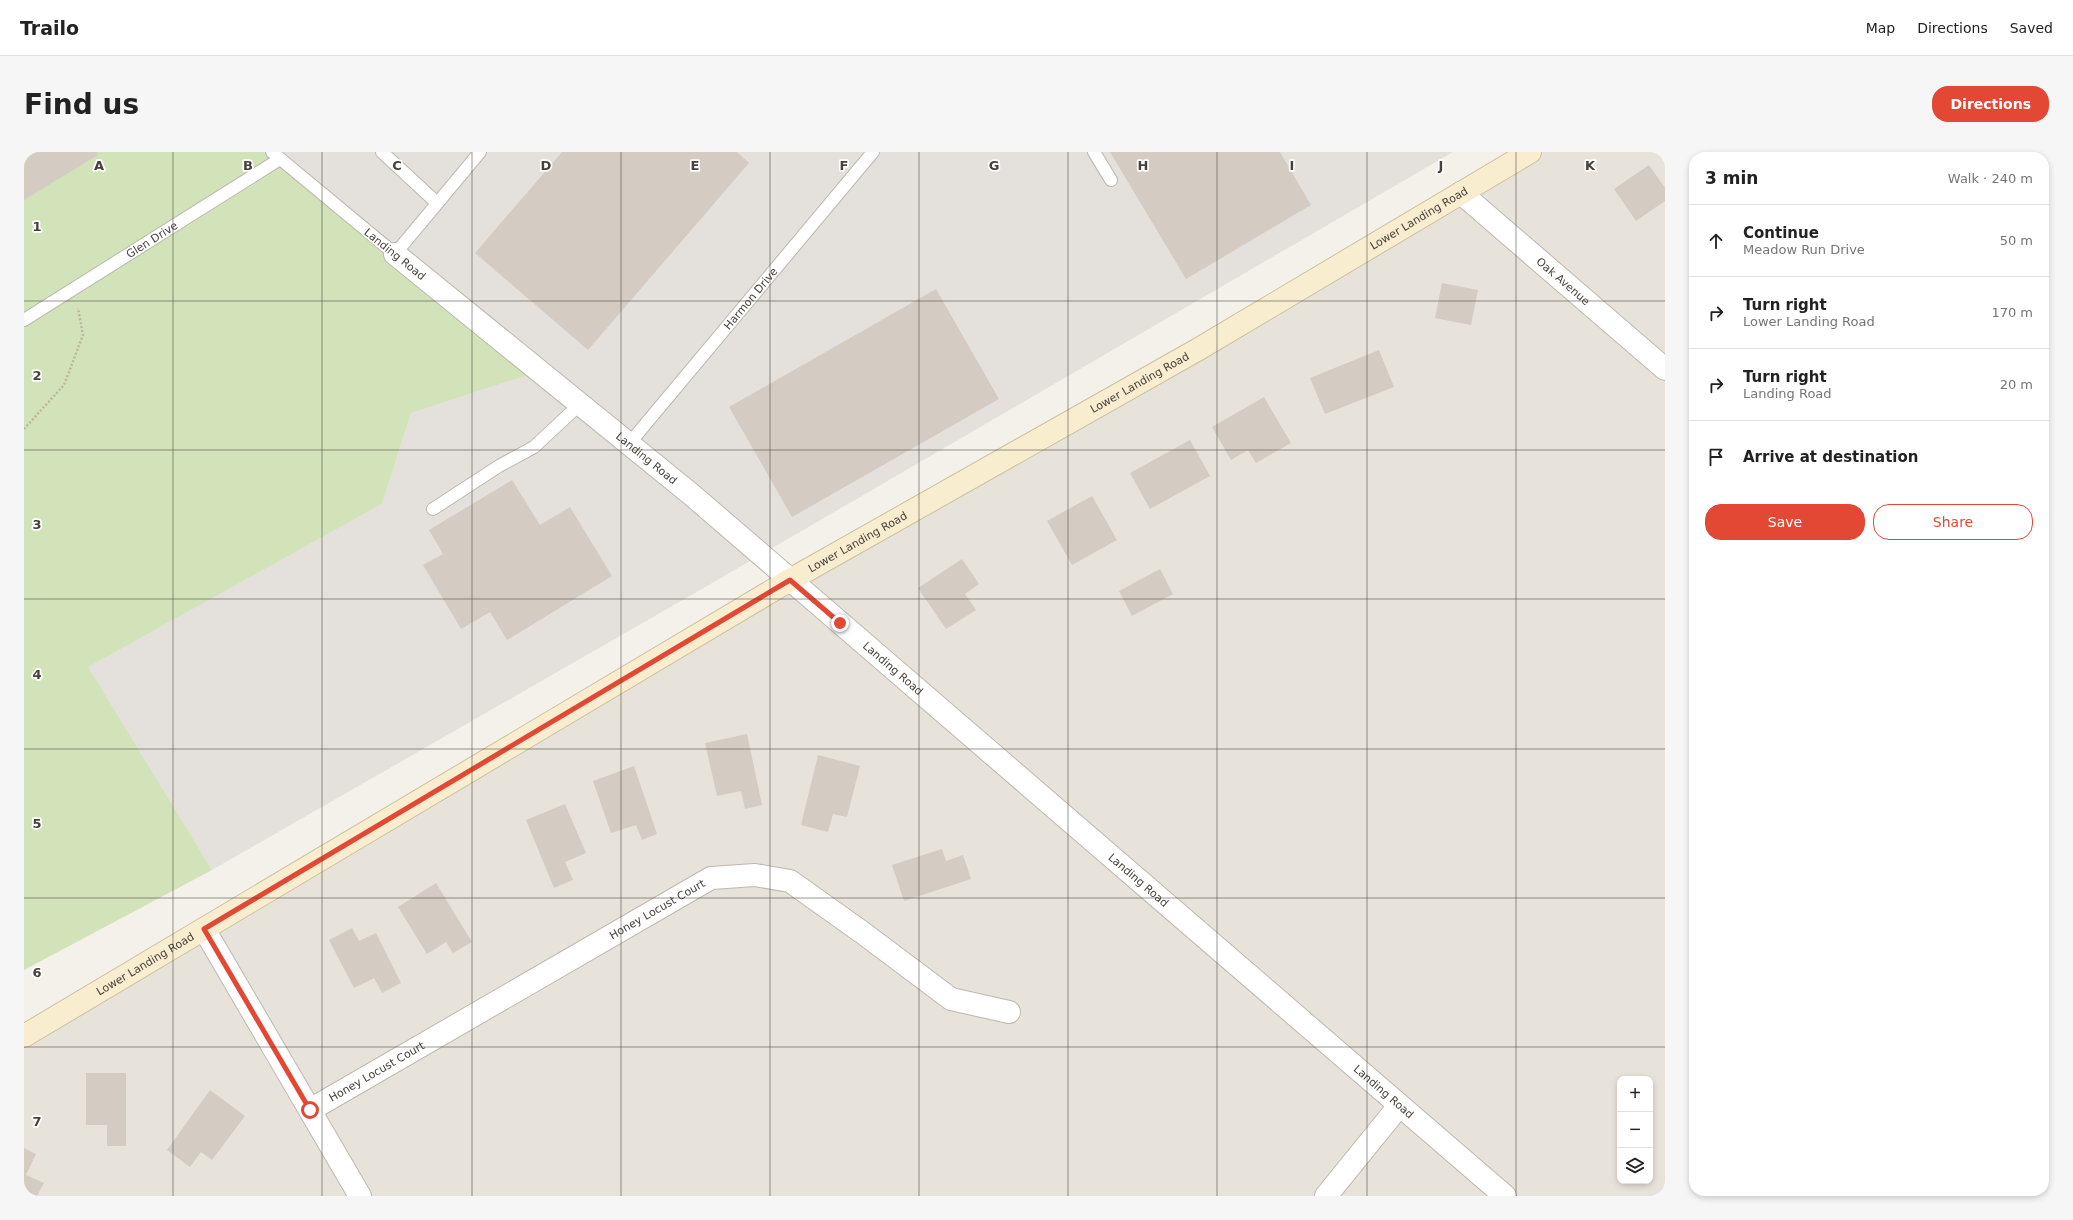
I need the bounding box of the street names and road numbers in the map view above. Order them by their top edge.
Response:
street label: Lower Landing Road [1368,184,1470,253]
street label: Glen Drive [124,219,180,261]
street label: Landing Road [361,226,428,283]
street label: Oak Avenue [1534,255,1592,308]
street label: Harmon Drive [721,265,781,332]
street label: Lower Landing Road [1088,350,1192,416]
street label: Landing Road [613,430,679,487]
street label: Lower Landing Road [806,509,909,575]
street label: Landing Road [860,639,925,698]
street label: Landing Road [1105,851,1171,910]
street label: Honey Locust Court [607,877,708,942]
street label: Lower Landing Road [94,930,197,998]
street label: Honey Locust Court [327,1039,428,1105]
street label: Landing Road [1351,1063,1416,1121]

